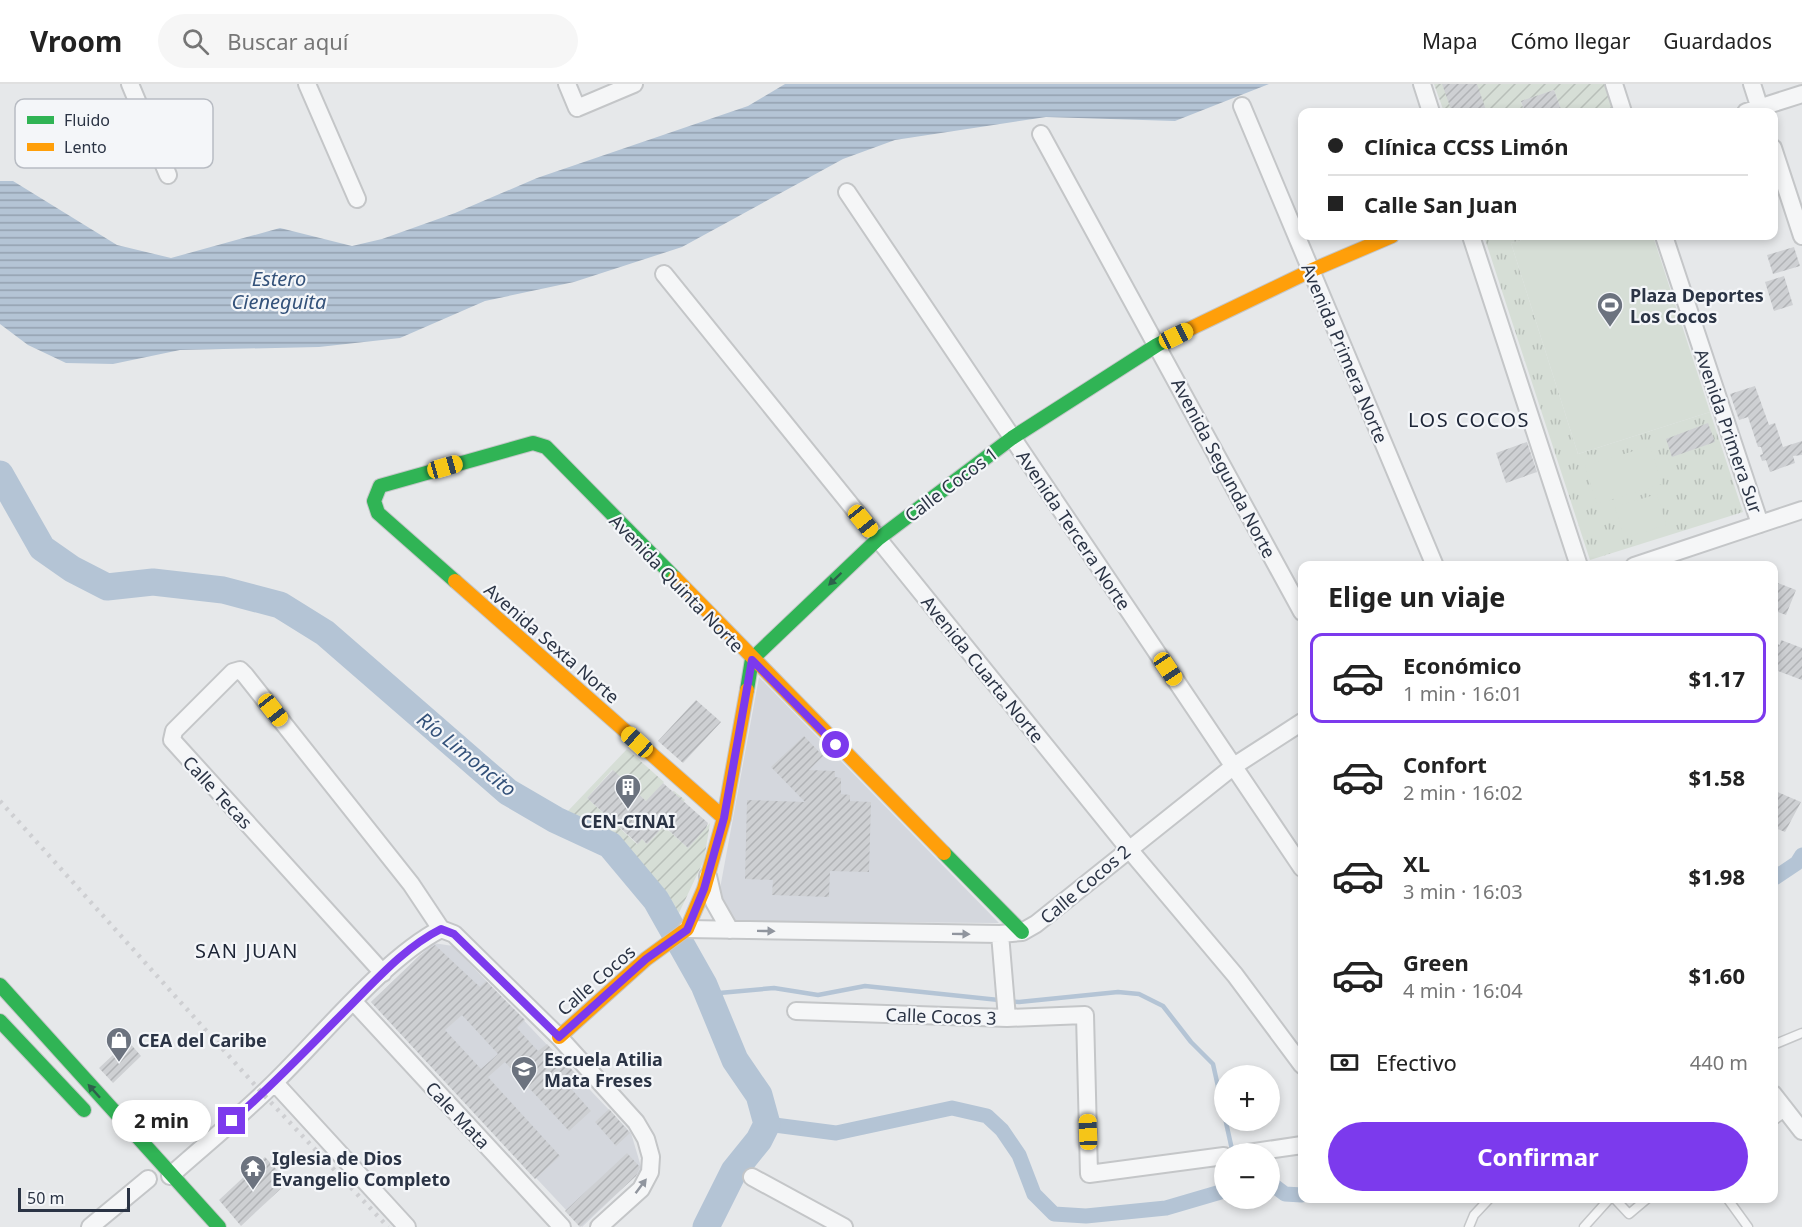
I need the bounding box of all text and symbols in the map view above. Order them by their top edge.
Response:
search box [158,14,578,68]
text: Vroom [30,22,122,60]
icon: search [179,25,212,58]
text: Buscar aquí [227,26,348,56]
text: Mapa [1422,27,1477,55]
text: Cómo llegar [1510,27,1630,55]
text: Guardados [1663,27,1772,55]
legend [15,99,213,168]
text: Fluido [64,109,110,131]
text: Clínica CCSS Limón [1364,131,1569,161]
text: Lento [64,136,107,158]
text: Calle San Juan [1364,189,1518,219]
street label: Avenida Primera Norte [1296,260,1394,446]
water label: Estero Cieneguita [232,265,326,315]
place label: Plaza Deportes Los Cocos [1630,283,1764,328]
sports icon: Plaza Deportes Los Cocos [1595,290,1625,328]
car [1156,320,1196,352]
street label: Avenida Primera Sur [1690,345,1769,517]
street label: Avenida Segunda Norte [1166,374,1282,562]
district label: LOS COCOS [1408,406,1530,433]
street label: Calle Cocos 1 [899,441,1003,527]
street label: Avenida Tercera Norte [1012,445,1136,615]
car [425,453,465,481]
car [845,501,881,541]
street label: Avenida Quinta Norte [605,509,749,657]
one-way arrow [829,572,843,586]
street label: Avenida Sexta Norte [479,578,625,708]
text: Elige un viaje [1328,578,1505,615]
street label: Avenida Cuarta Norte [916,591,1050,747]
car [1150,649,1186,689]
text: Económico [1403,650,1522,680]
icon: car [1331,651,1385,705]
text: $1.17 [1688,663,1745,693]
text: 1 min · 16:01 [1403,680,1523,707]
car [255,690,291,730]
water label: Río Limoncito [412,706,522,802]
car [618,723,656,761]
route start [822,731,849,758]
text: Confort [1403,749,1487,779]
street label: Calle Tecas [178,750,258,834]
icon: car [1331,750,1385,804]
text: $1.58 [1688,762,1745,792]
building icon: CEN-CINAI [613,772,643,810]
text: 2 min · 16:02 [1403,779,1523,806]
place label: CEN-CINAI [581,809,675,833]
street label: Calle Cocos 2 [1035,839,1135,929]
text: XL [1403,848,1430,878]
icon: car [1331,849,1385,903]
text: $1.98 [1688,861,1745,891]
text: 3 min · 16:03 [1403,878,1523,905]
one-way arrow [757,926,776,936]
one-way arrow [952,929,971,939]
district label: SAN JUAN [195,937,299,964]
street label: Calle Cocos [552,939,640,1021]
text: Green [1403,947,1469,977]
icon: car [1331,948,1385,1002]
text: $1.60 [1688,960,1745,990]
text: 4 min · 16:04 [1403,977,1523,1004]
street label: Calle Cocos 3 [885,1002,997,1030]
shop icon: CEA del Caribe [104,1025,134,1063]
place label: CEA del Caribe [138,1028,267,1052]
icon: cash [1328,1046,1361,1079]
place label: Escuela Atilia Mata Freses [544,1047,663,1092]
text: Efectivo [1376,1047,1457,1077]
text: 440 m [1690,1049,1748,1076]
school or university icon: Escuela Atilia Mata Freses [509,1054,539,1092]
map controls [1214,1065,1280,1209]
button: + [1214,1065,1280,1131]
street label: Cale Mata [421,1076,495,1154]
one-way arrow [88,1084,101,1099]
callout: 2 min [112,1100,211,1142]
text: 2 min [134,1107,189,1134]
route end [218,1107,245,1134]
car [1078,1114,1098,1150]
button: Confirmar [1328,1122,1748,1191]
button: − [1214,1143,1280,1209]
place label: Iglesia de Dios Evangelio Completo [272,1146,451,1191]
temple icon: Iglesia de Dios Evangelio Completo [238,1153,268,1191]
one-way arrow [635,1179,647,1195]
scale bar [18,1185,130,1212]
text: 50 m [27,1187,64,1209]

